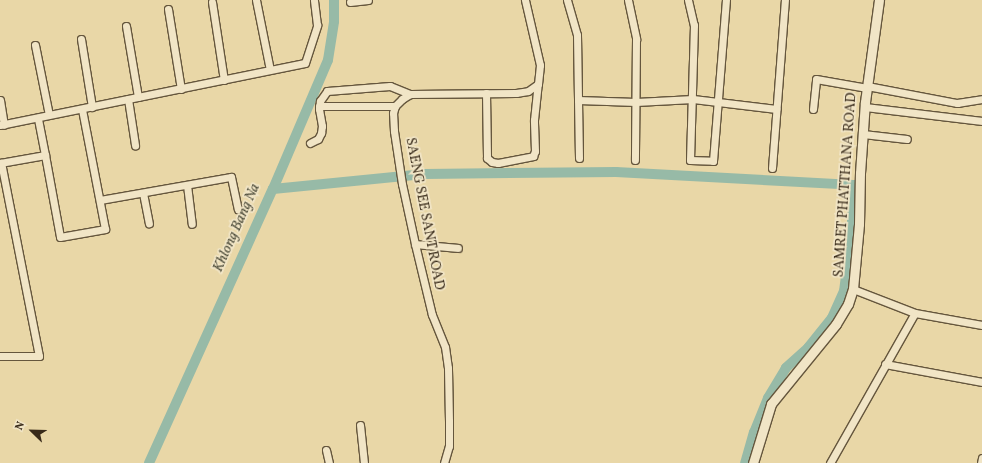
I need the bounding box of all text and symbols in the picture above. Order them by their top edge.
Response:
street label: SAMRET PHATTHANA ROAD [831,92,861,278]
street label: SAENG SEE SANT ROAD [401,136,447,292]
water label: Khlong Bang Na [209,181,265,275]
north arrow [12,411,52,451]
text: N [12,420,29,433]

